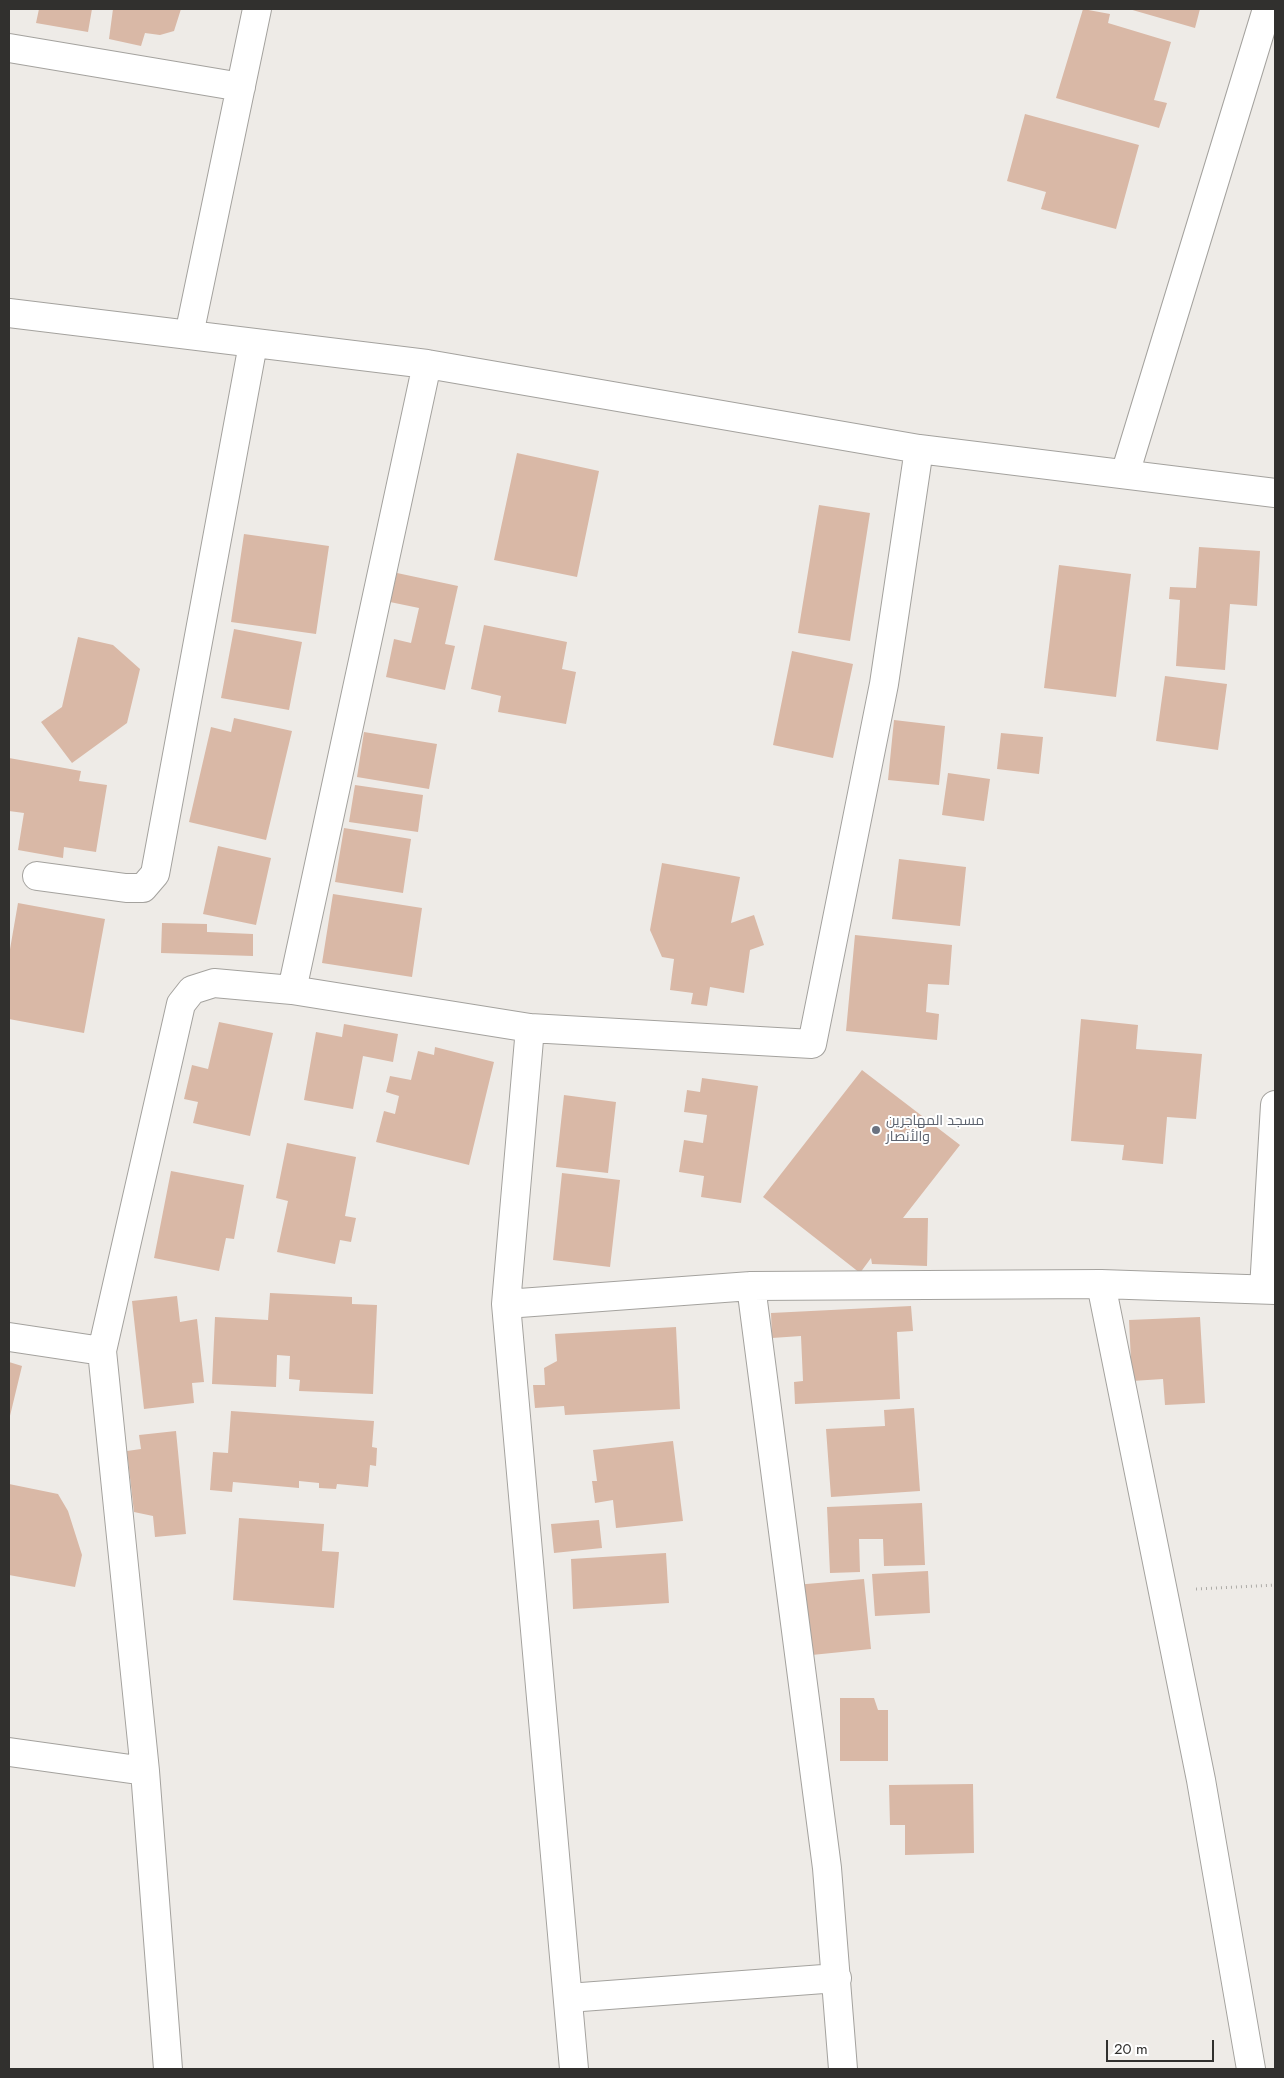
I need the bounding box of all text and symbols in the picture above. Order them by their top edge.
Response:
place label: مسجد المهاجرين والأنصار [886,1114,984,1146]
marker: مسجد المهاجرين والأنصار [870,1124,882,1136]
scale bar [1109,2030,1216,2062]
text: 20 m [1114,2038,1148,2060]

